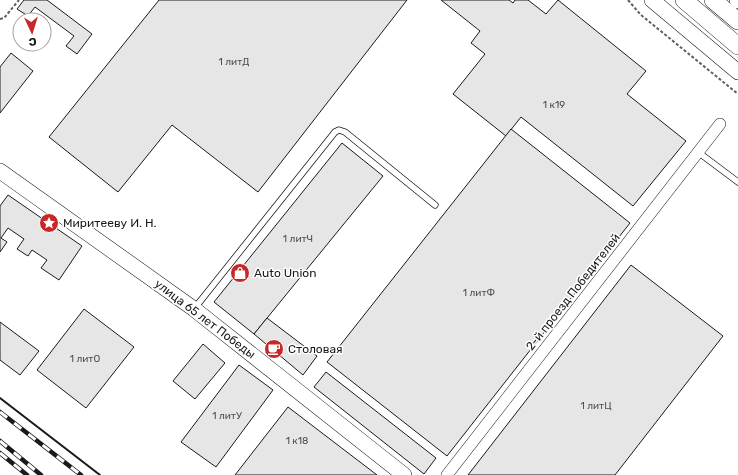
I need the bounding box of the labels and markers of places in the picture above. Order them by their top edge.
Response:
place icon: Миритееву И. Н. [38,212,60,234]
place label: Миритееву И. Н. [63,216,156,230]
shop icon: Auto Union [229,262,251,284]
place label: Auto Union [254,266,316,280]
cafe icon: Столовая [263,338,285,360]
place label: Столовая [288,342,343,356]

